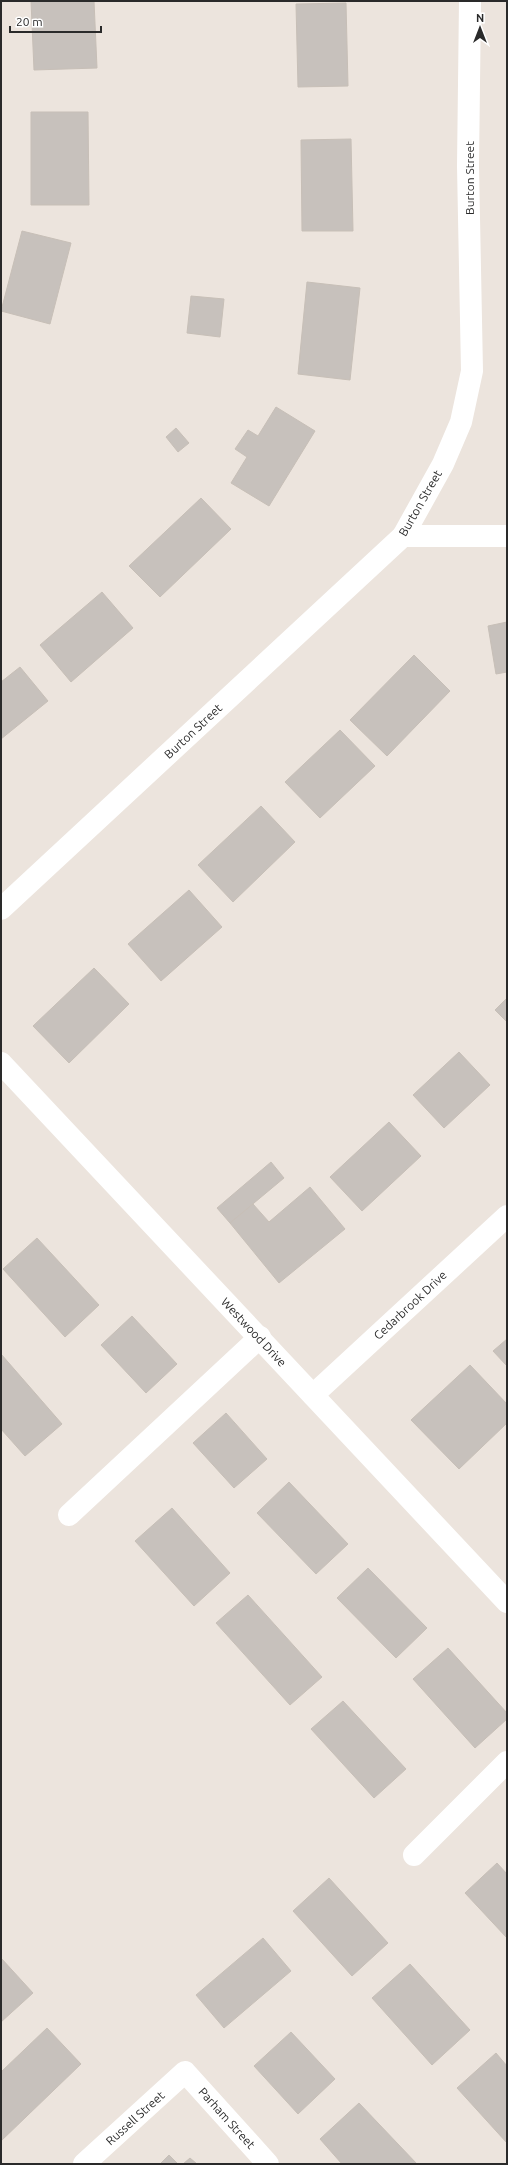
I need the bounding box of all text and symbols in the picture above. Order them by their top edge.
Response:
scale bar [10,8,101,34]
north arrow [460,8,500,48]
text: N [476,12,484,24]
text: 20 m [16,15,43,28]
street label: Burton Street [463,141,476,215]
street label: Burton Street [396,468,444,538]
street label: Burton Street [162,701,225,761]
street label: Cedarbrook Drive [371,1268,449,1342]
street label: Westwood Drive [219,1295,289,1369]
street label: Parham Street [196,2085,258,2151]
street label: Russell Street [103,2088,167,2148]

